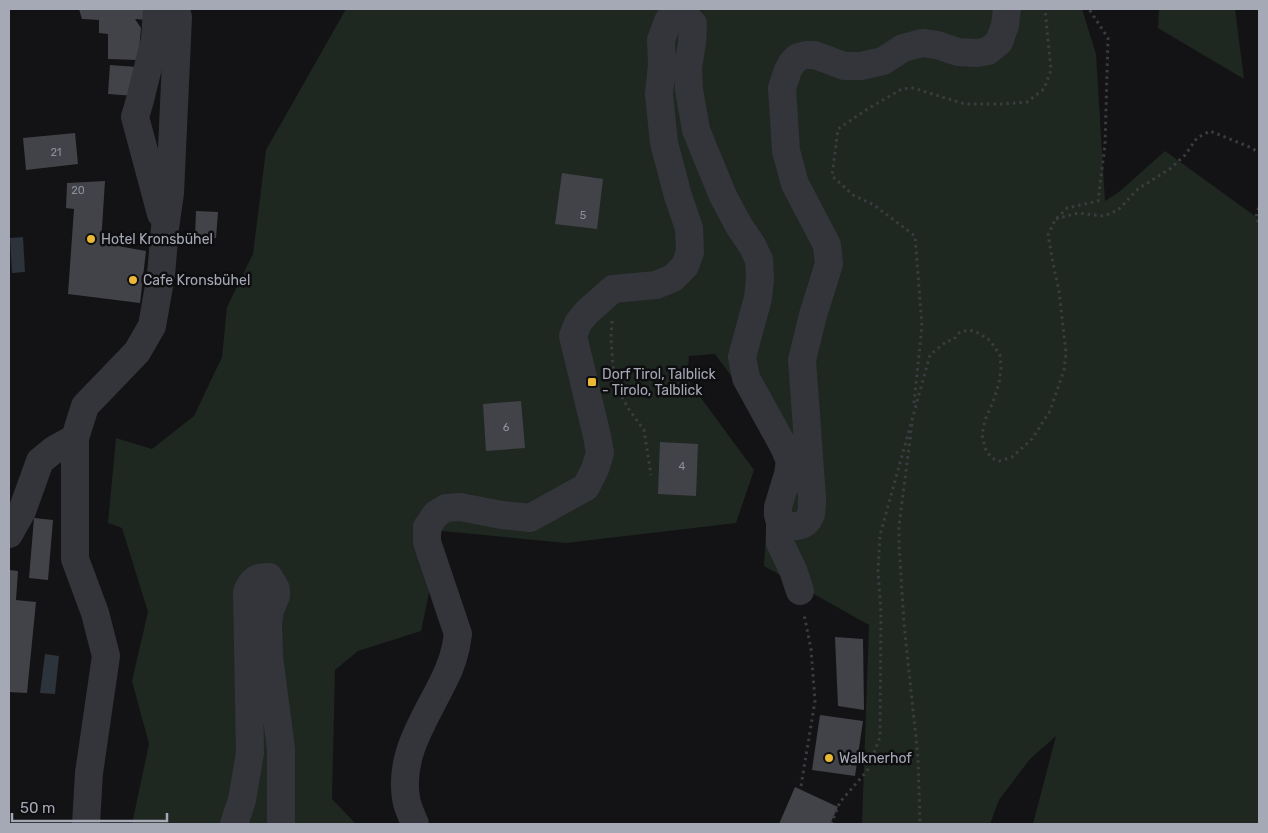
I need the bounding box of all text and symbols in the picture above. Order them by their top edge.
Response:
house number: 21 [50,146,62,159]
house number: 20 [71,184,85,197]
house number: 5 [580,209,587,222]
place label: Hotel Kronsbühel [101,231,213,248]
marker: Hotel Kronsbühel [85,233,97,245]
place label: Cafe Kronsbühel [143,272,250,289]
marker: Cafe Kronsbühel [127,274,139,286]
place label: Dorf Tirol, Talblick - Tirolo, Talblick [602,366,717,399]
marker: Dorf Tirol, Talblick - Tirolo, Talblick [586,376,598,388]
house number: 6 [503,421,510,434]
house number: 4 [679,460,686,473]
place label: Walknerhof [839,750,912,767]
marker: Walknerhof [823,752,835,764]
scale bar [12,790,168,822]
text: 50 m [20,799,55,817]

